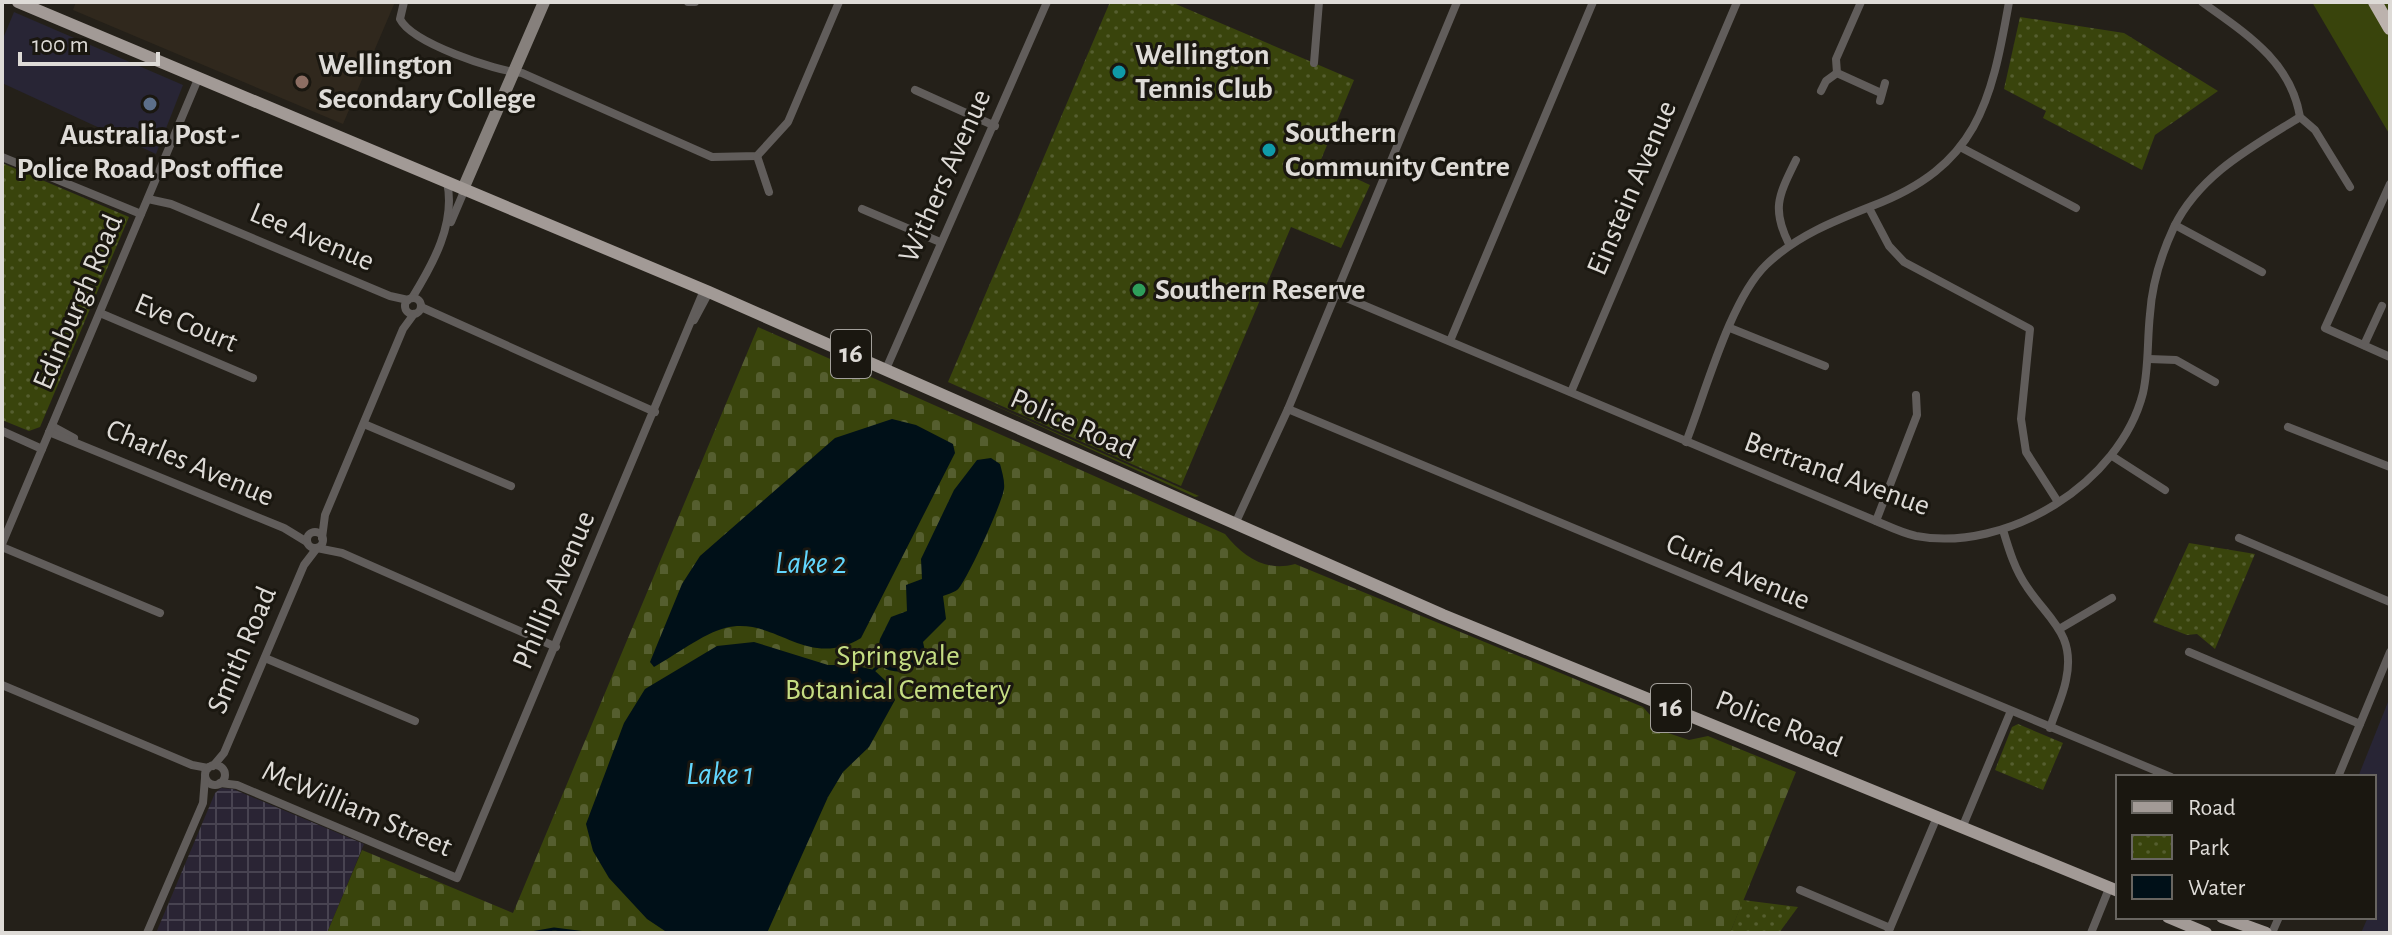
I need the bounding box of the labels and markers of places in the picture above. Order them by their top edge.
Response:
place label: Wellington Tennis Club [1135,40,1273,104]
place label: Wellington Secondary College [318,50,536,114]
marker: Wellington Tennis Club [1110,63,1128,81]
marker: Wellington Secondary College [293,73,311,91]
marker: Australia Post - Police Road Post office [141,95,159,113]
place label: Southern Community Centre [1285,118,1510,182]
place label: Australia Post - Police Road Post office [17,120,284,184]
marker: Southern Community Centre [1260,141,1278,159]
place label: Southern Reserve [1155,275,1365,305]
marker: Southern Reserve [1130,281,1148,299]

